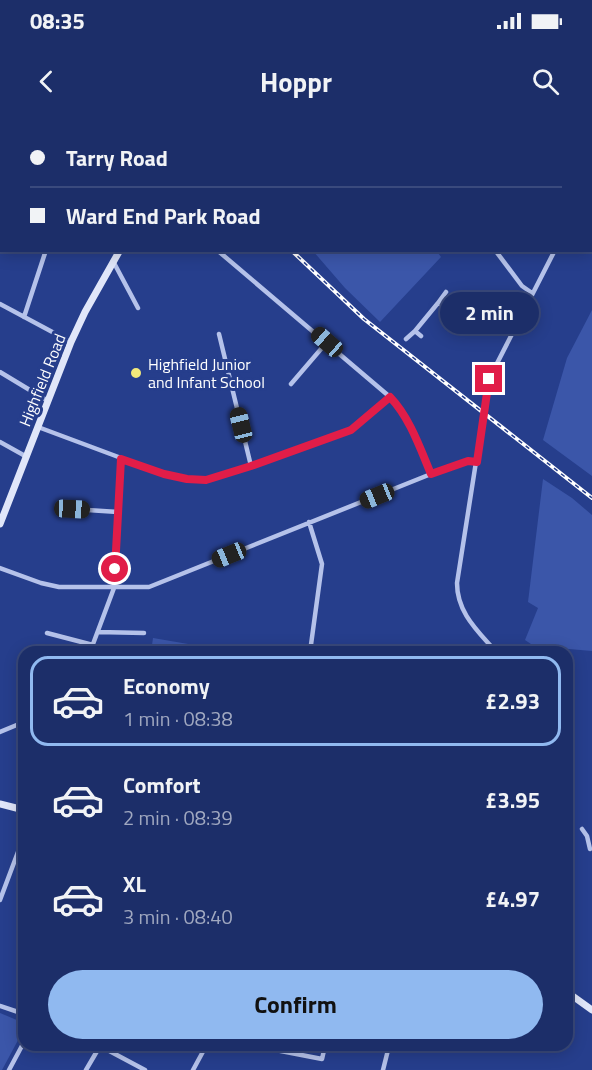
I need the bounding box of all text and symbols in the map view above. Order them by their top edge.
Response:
text: 08:35 [30,4,85,38]
text: Hoppr [260,61,332,102]
icon: back [30,65,63,98]
icon: search [529,65,562,98]
text: Tarry Road [66,141,168,175]
text: Ward End Park Road [66,199,261,233]
callout: 2 min [440,292,538,334]
text: 2 min [465,297,514,328]
car [308,323,346,361]
street label: Highfield Road [12,330,72,430]
place label: Highfield Junior and Infant School [148,352,265,394]
route end [475,365,502,392]
marker: Highfield Junior and Infant School [129,366,143,380]
car [228,405,254,445]
car [357,481,397,511]
car [54,499,90,519]
car [209,540,249,570]
route start [101,555,128,582]
text: Economy [123,669,210,703]
icon: car [51,674,105,728]
text: £2.93 [485,684,540,718]
text: 1 min · 08:38 [123,703,233,734]
text: Comfort [123,768,201,802]
icon: car [51,773,105,827]
text: £3.95 [485,783,540,817]
text: 2 min · 08:39 [123,802,233,833]
text: XL [123,867,146,901]
icon: car [51,872,105,926]
text: £4.97 [485,882,540,916]
text: 3 min · 08:40 [123,901,233,932]
button: Confirm [48,970,543,1039]

